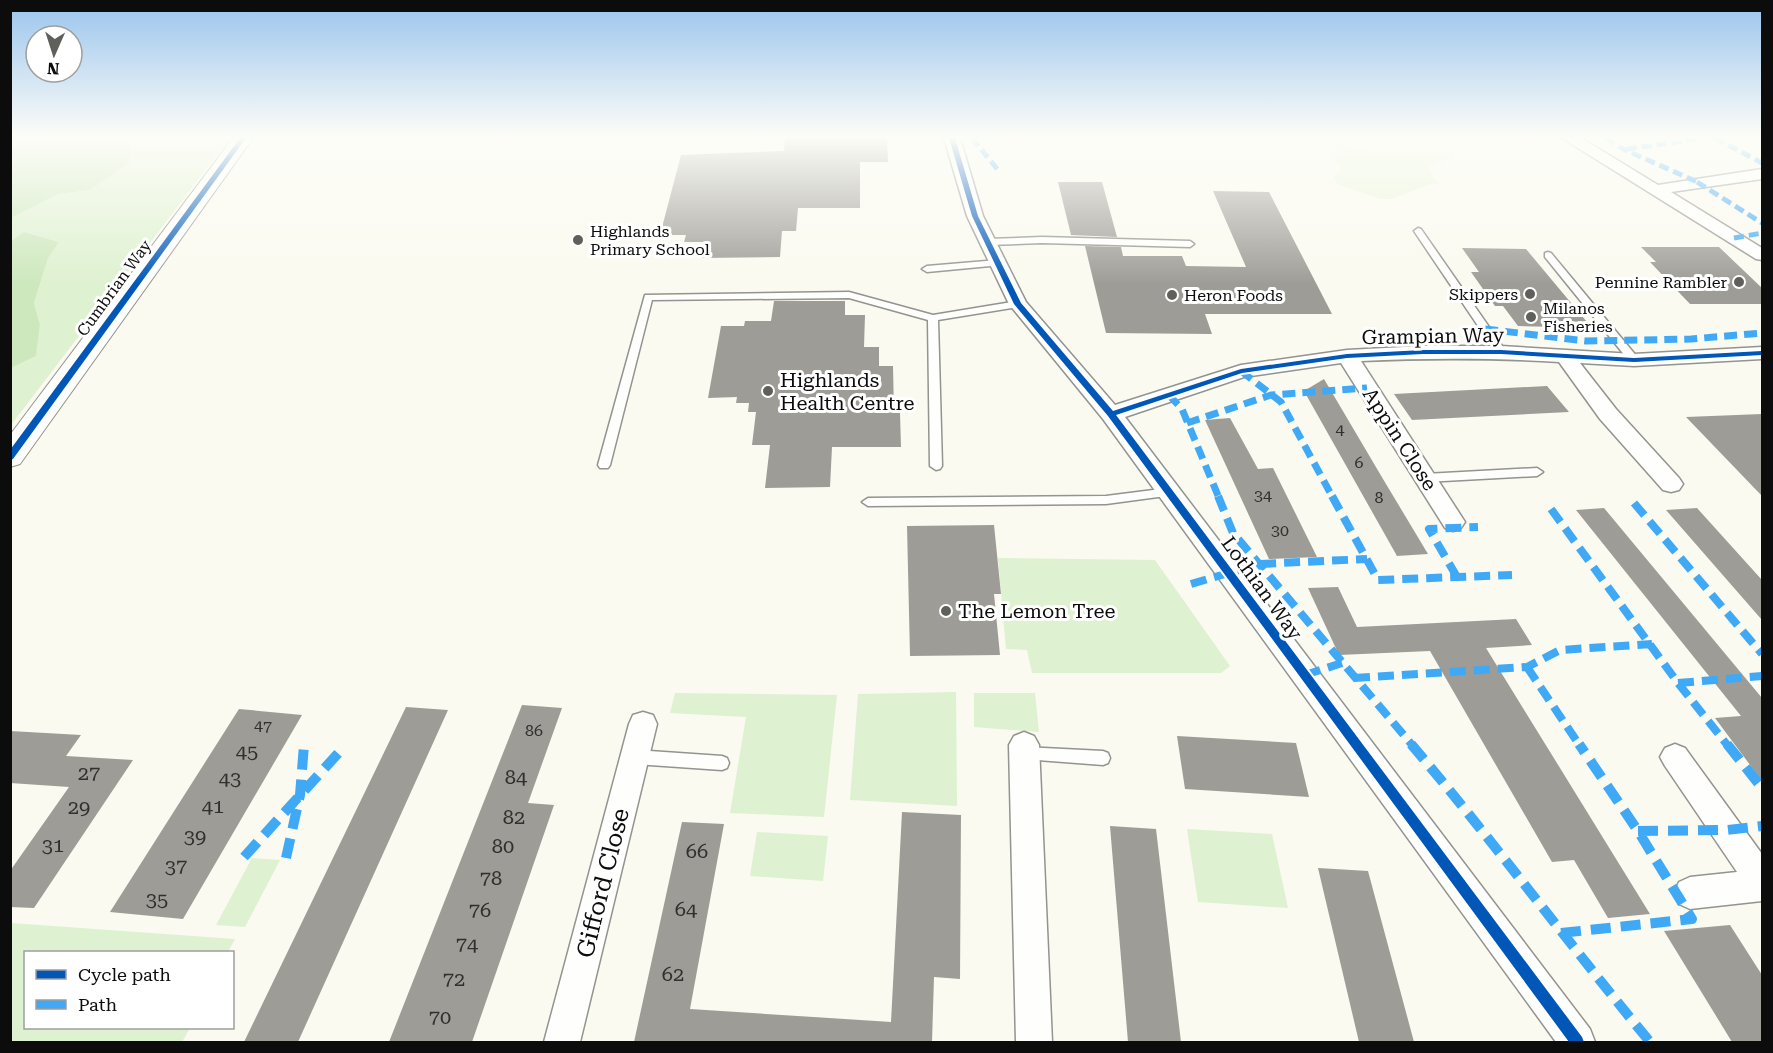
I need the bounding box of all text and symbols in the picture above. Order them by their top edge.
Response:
north arrow [24,24,84,84]
text: N [47,59,60,78]
place label: Highlands Primary School [590,222,710,259]
marker: Highlands Primary School [571,233,585,247]
street label: Cumbrian Way [73,236,156,340]
place label: Pennine Rambler [1595,273,1727,292]
marker: Pennine Rambler [1732,275,1746,289]
place label: Skippers [1449,285,1518,304]
place label: Heron Foods [1184,286,1283,305]
marker: Skippers [1523,287,1537,301]
marker: Heron Foods [1165,288,1179,302]
place label: Milanos Fisheries [1543,299,1613,336]
marker: Milanos Fisheries [1524,310,1538,324]
street label: Grampian Way [1361,323,1505,349]
place label: Highlands Health Centre [780,368,915,415]
street label: Appin Close [1358,383,1442,495]
marker: Highlands Health Centre [761,384,775,398]
house number: 4 [1336,420,1345,439]
house number: 6 [1355,453,1364,472]
house number: 34 [1254,486,1272,505]
house number: 8 [1375,488,1384,507]
house number: 30 [1271,521,1289,540]
street label: Lothian Way [1216,532,1308,645]
place label: The Lemon Tree [958,599,1116,623]
marker: The Lemon Tree [939,604,953,618]
house number: 47 [254,716,272,735]
house number: 86 [525,721,543,740]
house number: 45 [236,739,258,763]
house number: 27 [78,761,100,785]
house number: 84 [505,765,528,789]
house number: 43 [219,766,241,790]
house number: 41 [202,794,224,818]
house number: 29 [68,795,90,819]
house number: 82 [503,805,525,829]
street label: Gifford Close [571,805,635,961]
house number: 39 [184,824,206,848]
house number: 31 [42,833,64,857]
house number: 80 [492,834,514,858]
house number: 66 [686,839,708,863]
house number: 37 [165,854,187,878]
house number: 78 [480,866,502,890]
house number: 35 [146,887,168,911]
house number: 64 [675,897,698,921]
house number: 76 [469,898,491,922]
house number: 74 [456,932,479,956]
legend [24,951,234,1029]
house number: 62 [662,962,684,986]
text: Cycle path [78,964,171,985]
house number: 72 [443,967,465,991]
text: Path [78,994,117,1015]
house number: 70 [429,1005,451,1029]

